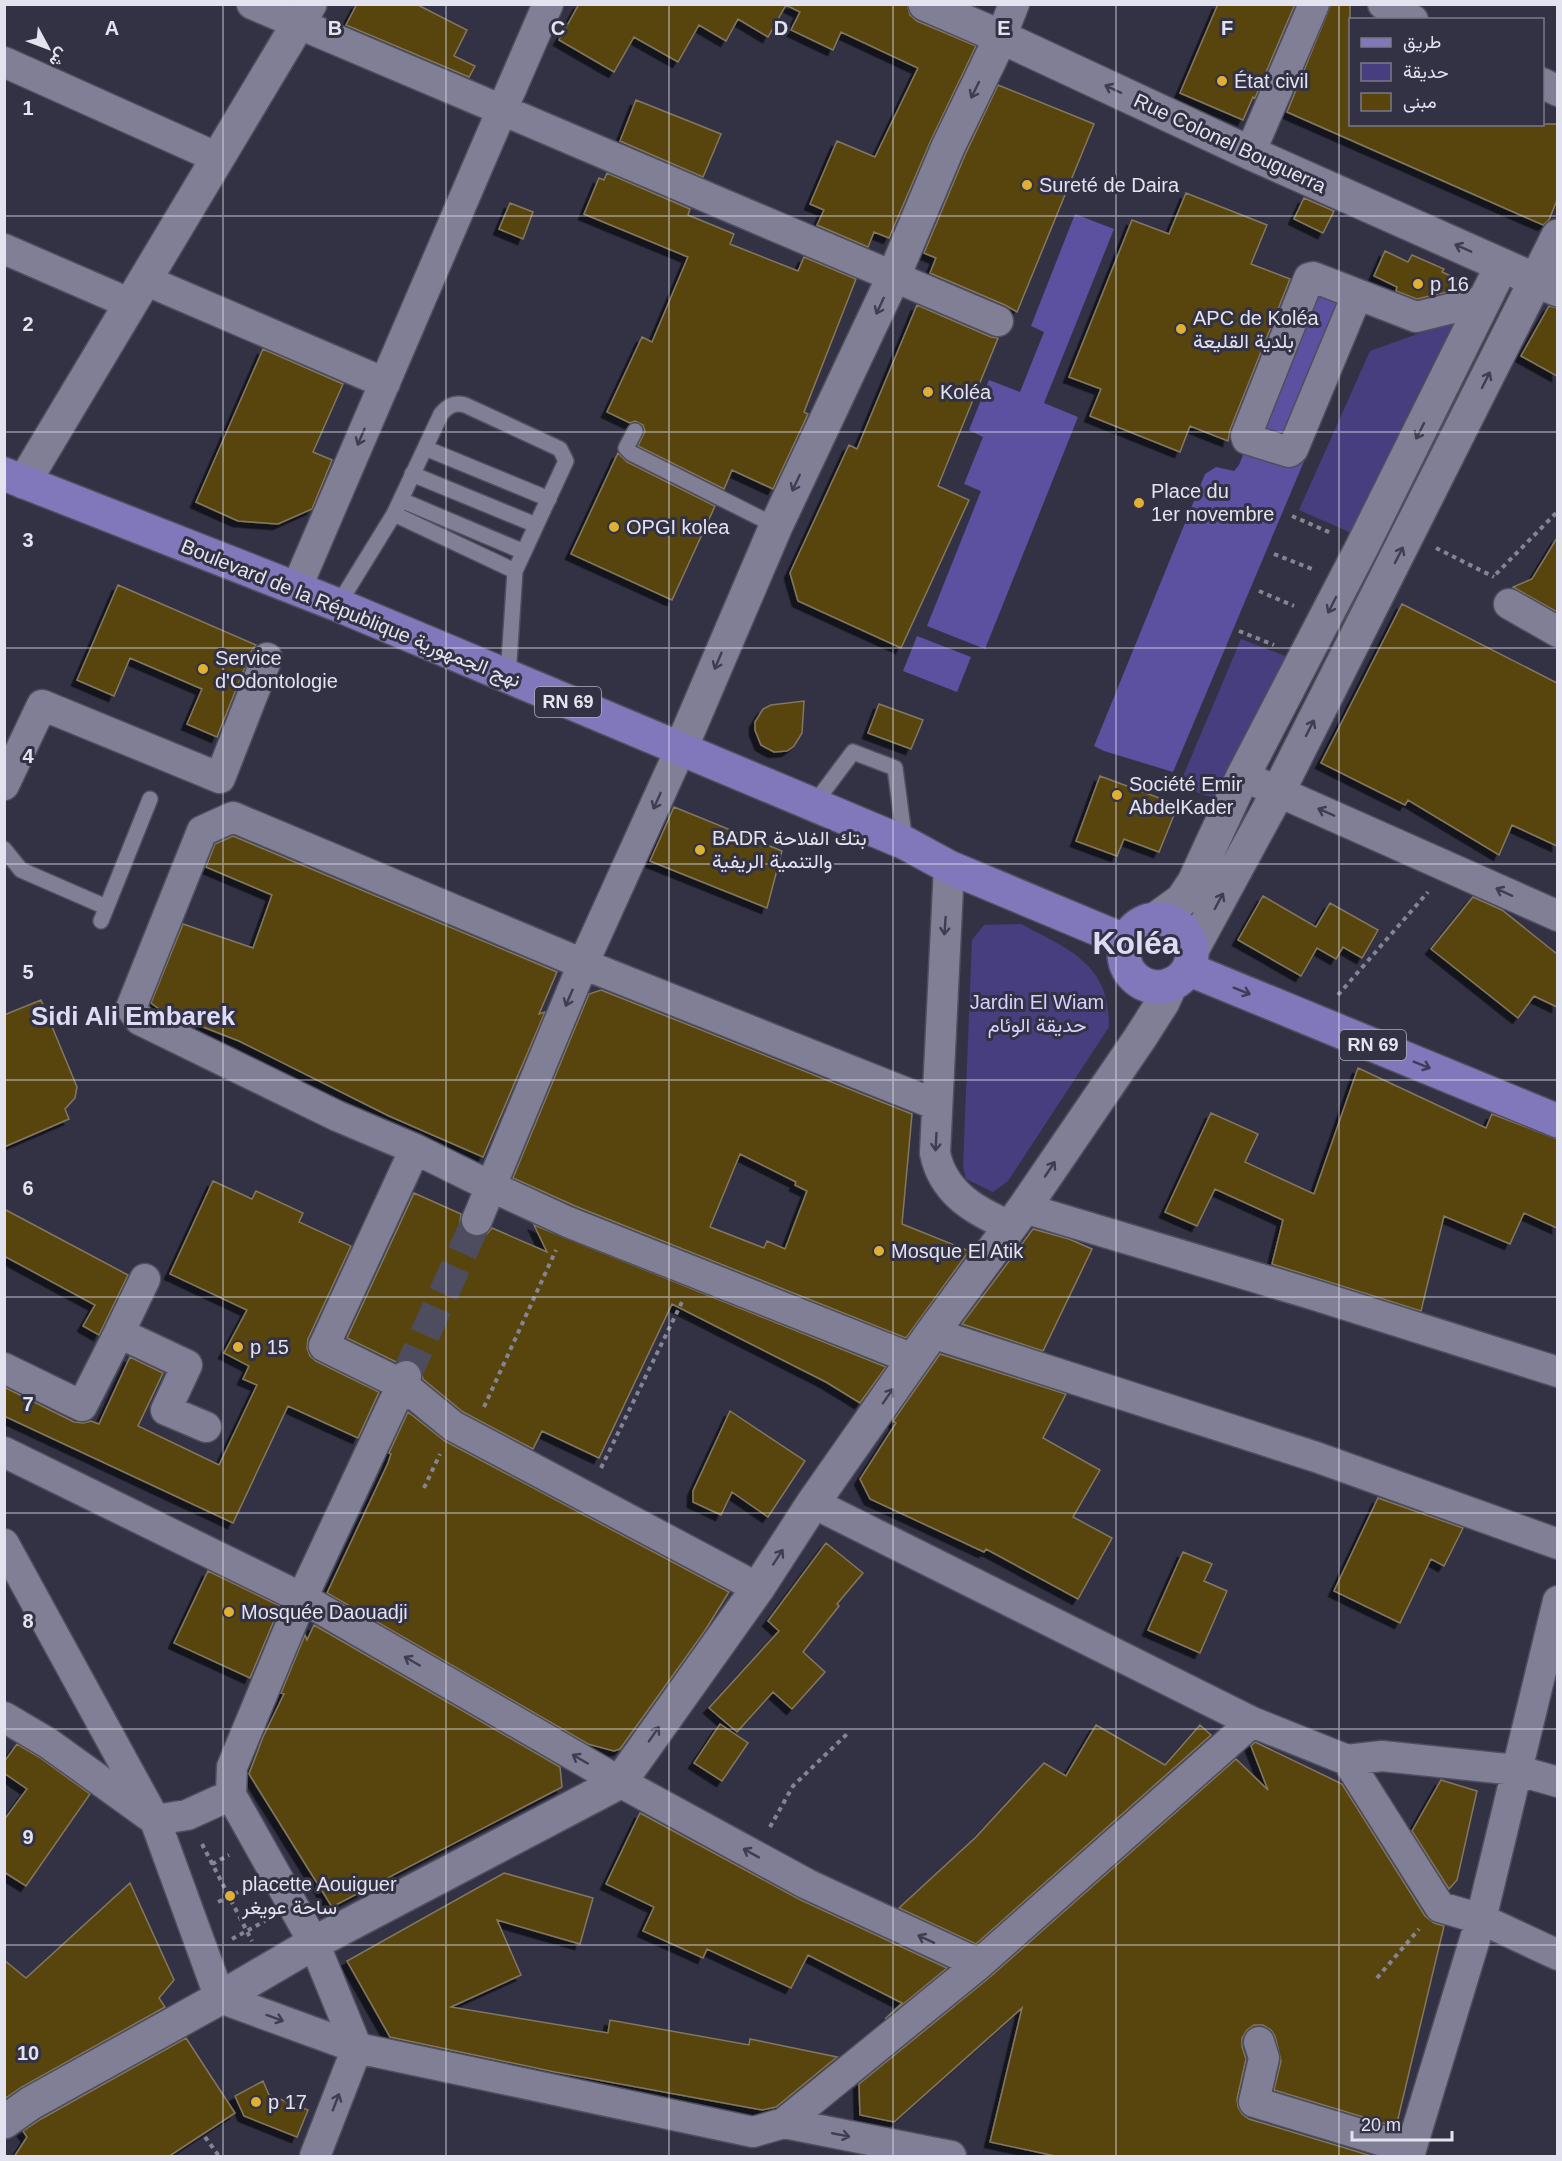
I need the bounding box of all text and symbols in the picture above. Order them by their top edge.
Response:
text: A [105,17,119,39]
text: B [328,17,342,39]
text: C [551,17,565,39]
text: D [774,17,788,39]
text: E [997,17,1011,39]
text: F [1221,17,1233,39]
north arrow [18,18,78,78]
legend [1349,18,1544,126]
text: طريق [1403,32,1441,53]
text: ش [45,44,72,70]
text: حديقة [1403,62,1449,82]
place label: État civil [1234,70,1308,92]
marker: État civil [1215,74,1229,88]
one-way arrow [969,80,981,98]
one-way arrow [1105,83,1123,95]
street label: Rue Colonel Bouguerra [1131,89,1330,198]
text: مبنى [1403,92,1437,113]
text: 1 [22,97,34,119]
place label: Sureté de Daira [1039,174,1180,196]
marker: Sureté de Daira [1020,178,1034,192]
one-way arrow [1455,242,1473,253]
place label: p 16 [1430,273,1469,295]
marker: p 16 [1411,277,1425,291]
one-way arrow [873,297,885,315]
place label: APC de Koléa بلدية القليعة [1193,307,1320,353]
text: 2 [22,313,34,335]
marker: APC de Koléa بلدية القليعة [1174,322,1188,336]
one-way arrow [1481,372,1492,390]
place label: Koléa [940,381,992,403]
marker: Koléa [921,385,935,399]
one-way arrow [1414,421,1426,439]
one-way arrow [355,428,367,446]
one-way arrow [790,473,802,491]
place label: Place du 1er novembre [1151,480,1274,525]
marker: Place du 1er novembre [1132,496,1146,510]
place label: OPGI kolea [626,516,730,538]
marker: OPGI kolea [607,520,621,534]
text: 3 [22,529,34,551]
street label: Boulevard de la République نهج الجمهورية [177,535,524,694]
one-way arrow [1393,546,1405,564]
one-way arrow [1326,595,1337,613]
place label: Service d'Odontologie [215,647,338,692]
one-way arrow [712,651,723,670]
marker: Service d'Odontologie [196,662,210,676]
road number: RN 69 [535,687,601,717]
one-way arrow [1305,720,1317,738]
text: 4 [22,745,34,767]
place label: Société Emir AbdelKader [1129,773,1243,818]
marker: Société Emir AbdelKader [1110,788,1124,802]
one-way arrow [650,792,662,810]
one-way arrow [1317,806,1335,817]
place label: BADR بتك الفلاحة والتنمية الريفية [712,827,867,874]
marker: BADR بتك الفلاحة والتنمية الريفية [693,843,707,857]
one-way arrow [1496,885,1514,897]
one-way arrow [1213,893,1225,910]
one-way arrow [939,915,950,935]
district label: Koléa [1092,925,1180,961]
text: 5 [22,961,34,983]
one-way arrow [1232,987,1250,998]
one-way arrow [563,989,574,1007]
park label: Jardin El Wiam حديقة الوئام [970,991,1104,1038]
district label: Sidi Ali Embarek [31,1001,236,1031]
road number: RN 69 [1340,1030,1406,1060]
one-way arrow [1412,1060,1431,1071]
one-way arrow [930,1131,941,1151]
one-way arrow [1044,1162,1056,1178]
text: 6 [22,1177,34,1199]
place label: Mosque El Atik [891,1240,1024,1262]
marker: Mosque El Atik [872,1244,886,1258]
place label: p 15 [250,1336,289,1358]
marker: p 15 [231,1340,245,1354]
one-way arrow [882,1389,894,1405]
text: 7 [22,1393,34,1415]
one-way arrow [772,1550,784,1566]
place label: Mosquée Daouadji [241,1601,408,1623]
marker: Mosquée Daouadji [222,1605,236,1619]
text: 8 [22,1610,34,1632]
one-way arrow [404,1655,421,1667]
one-way arrow [648,1727,660,1743]
one-way arrow [572,1753,590,1764]
text: 9 [22,1826,34,1848]
one-way arrow [743,1847,760,1859]
place label: placette Aouiguer ساحة عويغر [241,1873,397,1920]
marker: placette Aouiguer ساحة عويغر [223,1889,237,1903]
one-way arrow [918,1933,936,1944]
one-way arrow [265,2013,284,2024]
text: 10 [17,2042,39,2064]
place label: p 17 [268,2091,307,2113]
one-way arrow [331,2094,342,2112]
marker: p 17 [249,2095,263,2109]
scale bar [1352,2104,1452,2142]
text: 20 m [1361,2115,1401,2135]
one-way arrow [831,2129,850,2141]

